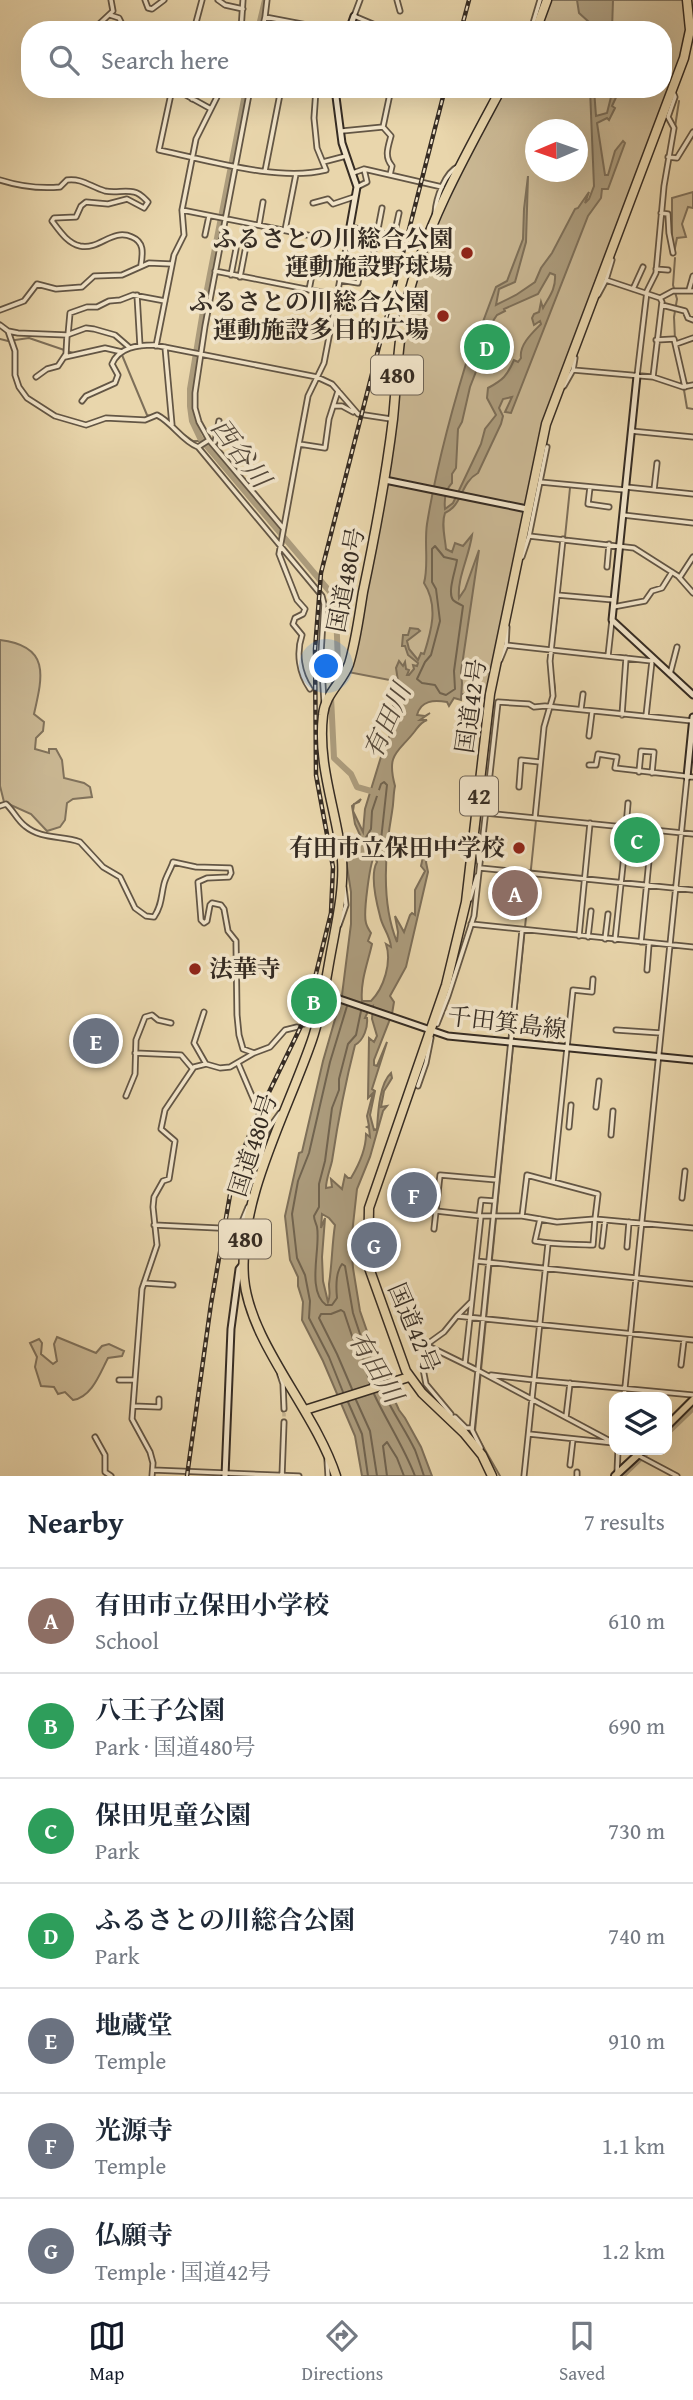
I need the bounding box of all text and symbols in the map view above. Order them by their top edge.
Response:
search box [21,21,672,98]
text: Search here [101,40,229,79]
icon: search [45,41,83,79]
north arrow [525,119,588,182]
place label: ふるさとの川総合公園 運動施設野球場 [213,221,453,284]
marker: ふるさとの川総合公園 運動施設野球場 [459,245,475,261]
place label: ふるさとの川総合公園 運動施設多目的広場 [189,284,429,347]
marker: ふるさとの川総合公園 運動施設多目的広場 [435,308,451,324]
pin: D [464,321,510,373]
road number: 480 [371,356,423,394]
water label: 西谷川 [202,410,282,498]
street label: 国道480号 [318,524,373,636]
your location [309,649,343,683]
street label: 国道42号 [447,656,494,755]
water label: 有田川 [353,675,421,764]
road number: 42 [460,776,498,816]
pin: C [614,814,660,866]
place label: 有田市立保田中学校 [289,830,505,865]
marker: 有田市立保田中学校 [511,840,527,856]
pin: A [492,867,538,919]
place label: 法華寺 [209,951,281,986]
marker: 法華寺 [187,961,203,977]
pin: B [291,975,337,1027]
street label: 千田箕島線 [445,998,569,1047]
pin: E [73,1015,119,1067]
street label: 国道480号 [219,1089,286,1201]
pin: F [391,1169,437,1221]
pin: G [351,1219,397,1271]
road number: 480 [219,1220,271,1258]
street label: 国道42号 [380,1277,449,1378]
water label: 有田川 [340,1323,415,1413]
map controls [609,1392,672,1455]
button: layers [609,1392,672,1455]
text: Nearby [28,1500,124,1544]
text: 7 results [584,1505,665,1538]
text: 有田市立保田小学校 [95,1585,329,1624]
text: A [44,1604,58,1637]
text: 610 m [608,1604,665,1637]
text: School [95,1624,159,1657]
text: 八王子公園 [95,1690,225,1729]
text: B [44,1709,58,1742]
text: 690 m [608,1709,665,1742]
text: Park · 国道480号 [95,1730,256,1763]
text: 保田児童公園 [95,1795,251,1834]
text: C [44,1814,58,1847]
text: 730 m [608,1814,665,1847]
text: Park [95,1834,139,1867]
text: ふるさとの川総合公園 [95,1900,355,1939]
text: D [44,1919,58,1952]
text: 740 m [608,1919,665,1952]
text: Park [95,1939,139,1972]
text: 地蔵堂 [95,2005,173,2044]
text: E [45,2024,57,2057]
text: 910 m [608,2024,665,2057]
text: Temple [95,2044,166,2077]
text: 光源寺 [95,2110,173,2149]
text: F [45,2129,57,2162]
text: 1.1 km [602,2129,665,2162]
text: Temple [95,2149,166,2182]
text: 仏願寺 [95,2215,173,2254]
text: G [44,2234,58,2267]
text: 1.2 km [602,2234,665,2267]
text: Temple · 国道42号 [95,2255,271,2288]
tab: Map [88,2317,126,2387]
tab: Directions [302,2317,383,2387]
tab: Saved [559,2317,605,2387]

